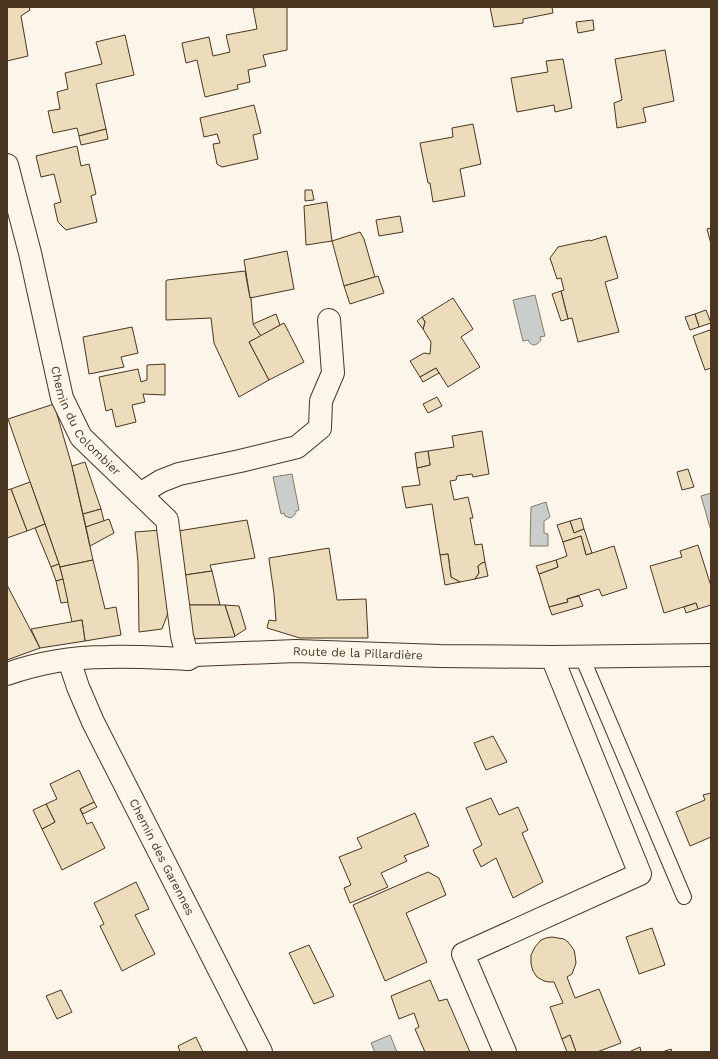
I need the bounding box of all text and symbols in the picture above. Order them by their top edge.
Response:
street label: Chemin du Colombier [48,365,124,478]
street label: Route de la Pillardière [293,644,423,662]
street label: Chemin des Garennes [126,796,197,918]

